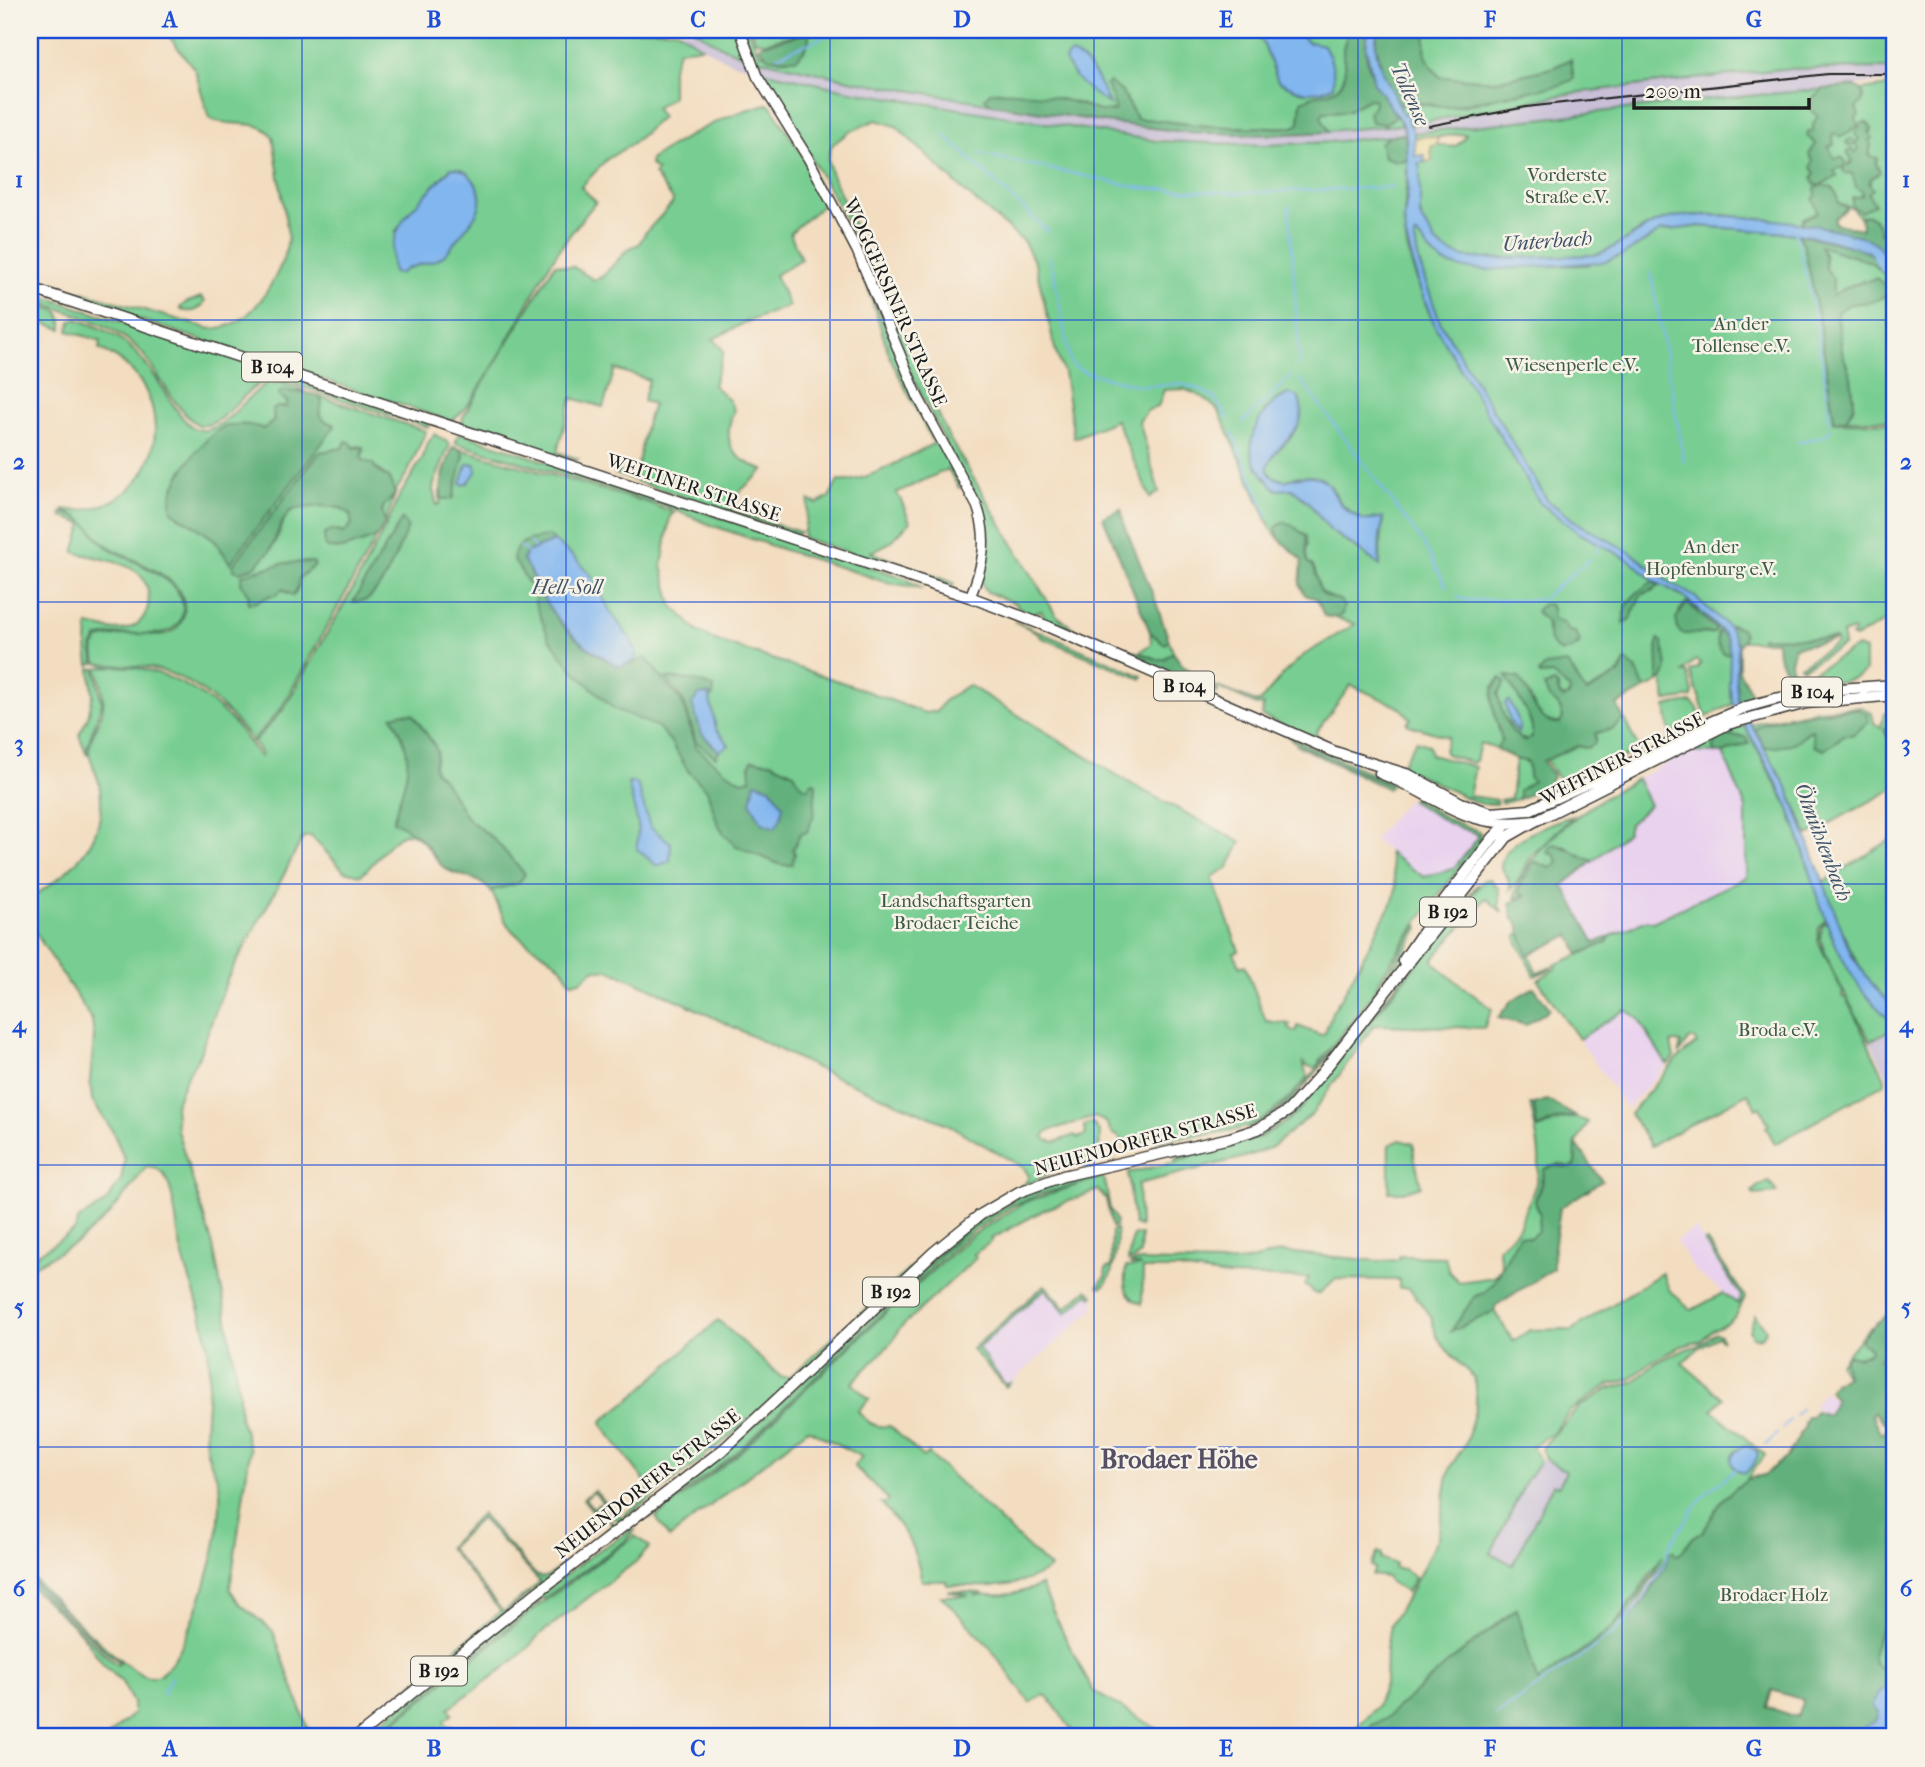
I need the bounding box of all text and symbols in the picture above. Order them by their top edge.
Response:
text: A [161,6,179,33]
text: B [427,6,442,33]
text: C [690,6,706,33]
text: D [953,6,971,33]
text: E [1219,6,1233,33]
text: F [1483,6,1497,33]
text: G [1746,6,1762,33]
water label: Tollense [1385,59,1435,130]
scale bar [1634,66,1810,110]
text: 200 m [1645,79,1701,103]
park label: Vorderste Straße e.V. [1525,164,1609,208]
text: 1 [15,166,23,193]
text: 1 [1902,166,1910,193]
street label: WOGGERSINER STRASSE [839,194,951,411]
water label: Unterbach [1501,226,1593,256]
park label: An der Tollense e.V. [1692,313,1790,357]
road number: B 104 [242,352,302,382]
park label: Wiesenperle e.V. [1504,354,1639,376]
text: 2 [13,448,25,475]
text: 2 [1900,448,1912,475]
street label: WEITINER STRASSE [603,449,784,527]
park label: An der Hopfenburg e.V. [1646,536,1776,580]
water label: Hell-Soll [531,575,605,599]
road number: B 104 [1154,672,1214,700]
road number: B 104 [1782,678,1842,706]
street label: WEITINER STRASSE [1536,708,1709,810]
text: 3 [14,730,24,757]
text: 3 [1901,730,1911,757]
water label: Ölmühlenbach [1789,779,1857,905]
park label: Landschaftsgarten Brodaer Teiche [881,890,1031,934]
road number: B 192 [1420,897,1476,926]
text: 4 [11,1011,27,1038]
text: 4 [1898,1011,1914,1038]
park label: Broda e.V. [1738,1019,1818,1041]
street label: NEUENDORFER STRASSE [1032,1100,1259,1180]
road number: B 192 [863,1278,919,1307]
text: 5 [14,1293,24,1320]
text: 5 [1901,1293,1911,1320]
street label: NEUENDORFER STRASSE [550,1404,745,1563]
district label: Brodaer Höhe [1100,1444,1258,1475]
text: 6 [13,1575,26,1602]
text: 6 [1900,1575,1913,1602]
park label: Brodaer Holz [1720,1584,1828,1606]
road number: B 192 [411,1656,467,1686]
text: A [161,1735,179,1762]
text: B [427,1735,442,1762]
text: C [690,1735,706,1762]
text: D [953,1735,971,1762]
text: E [1219,1735,1233,1762]
text: F [1483,1735,1497,1762]
text: G [1746,1735,1762,1762]

